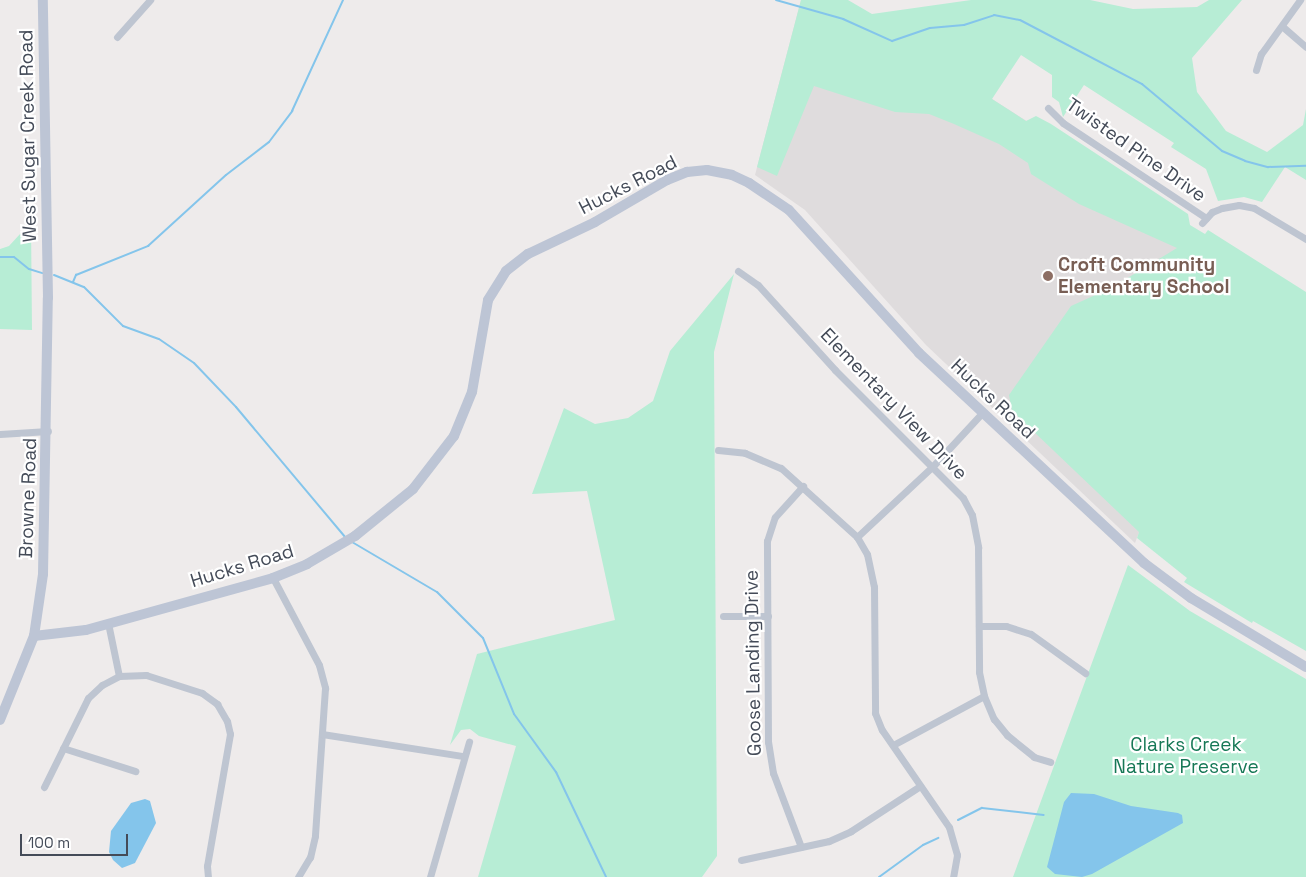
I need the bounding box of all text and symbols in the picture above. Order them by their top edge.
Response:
street label: West Sugar Creek Road [15,29,41,243]
street label: Twisted Pine Drive [1062,93,1210,207]
street label: Hucks Road [575,151,681,219]
place label: Croft Community Elementary School [1058,254,1230,298]
marker: Croft Community Elementary School [1042,270,1054,282]
street label: Elementary View Drive [816,323,972,485]
street label: Hucks Road [946,354,1040,444]
street label: Browne Road [15,437,41,559]
street label: Hucks Road [188,539,296,593]
street label: Goose Landing Drive [740,570,766,756]
park label: Clarks Creek Nature Preserve [1113,734,1259,778]
scale bar [22,824,130,856]
text: 100 m [28,833,70,852]

